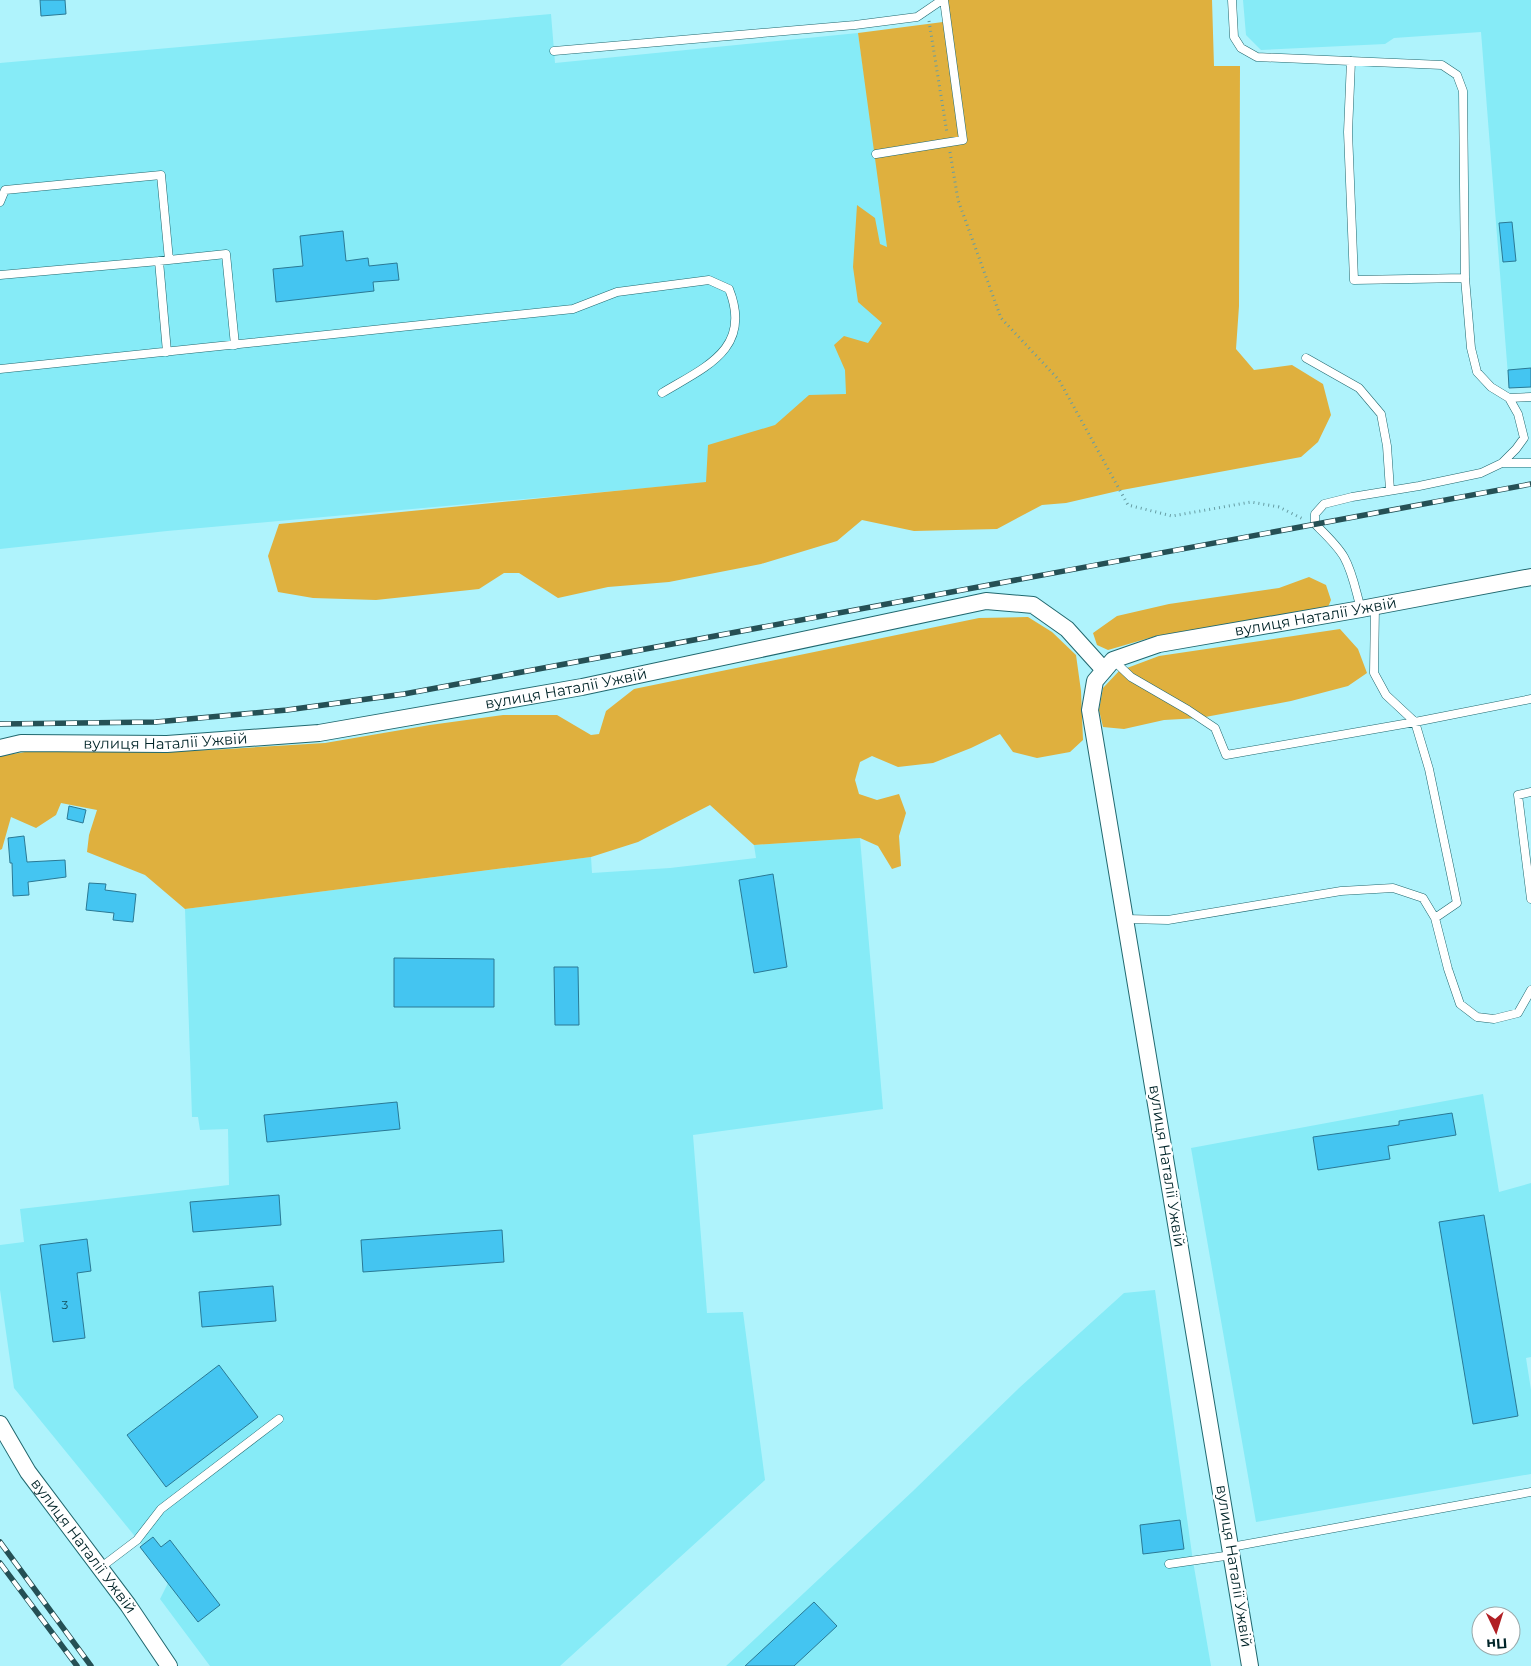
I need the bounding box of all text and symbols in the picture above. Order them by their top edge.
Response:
street label: вулиця Наталії Ужвій [1233,592,1398,640]
street label: вулиця Наталії Ужвій [484,663,649,713]
street label: вулиця Наталії Ужвій [83,728,248,753]
street label: вулиця Наталії Ужвій [1145,1083,1190,1249]
house number: 3 [62,1297,69,1312]
street label: вулиця Наталії Ужвій [27,1474,141,1617]
street label: вулиця Наталії Ужвій [1212,1483,1257,1649]
north arrow [1471,1606,1521,1656]
text: Пн [1486,1634,1508,1654]

